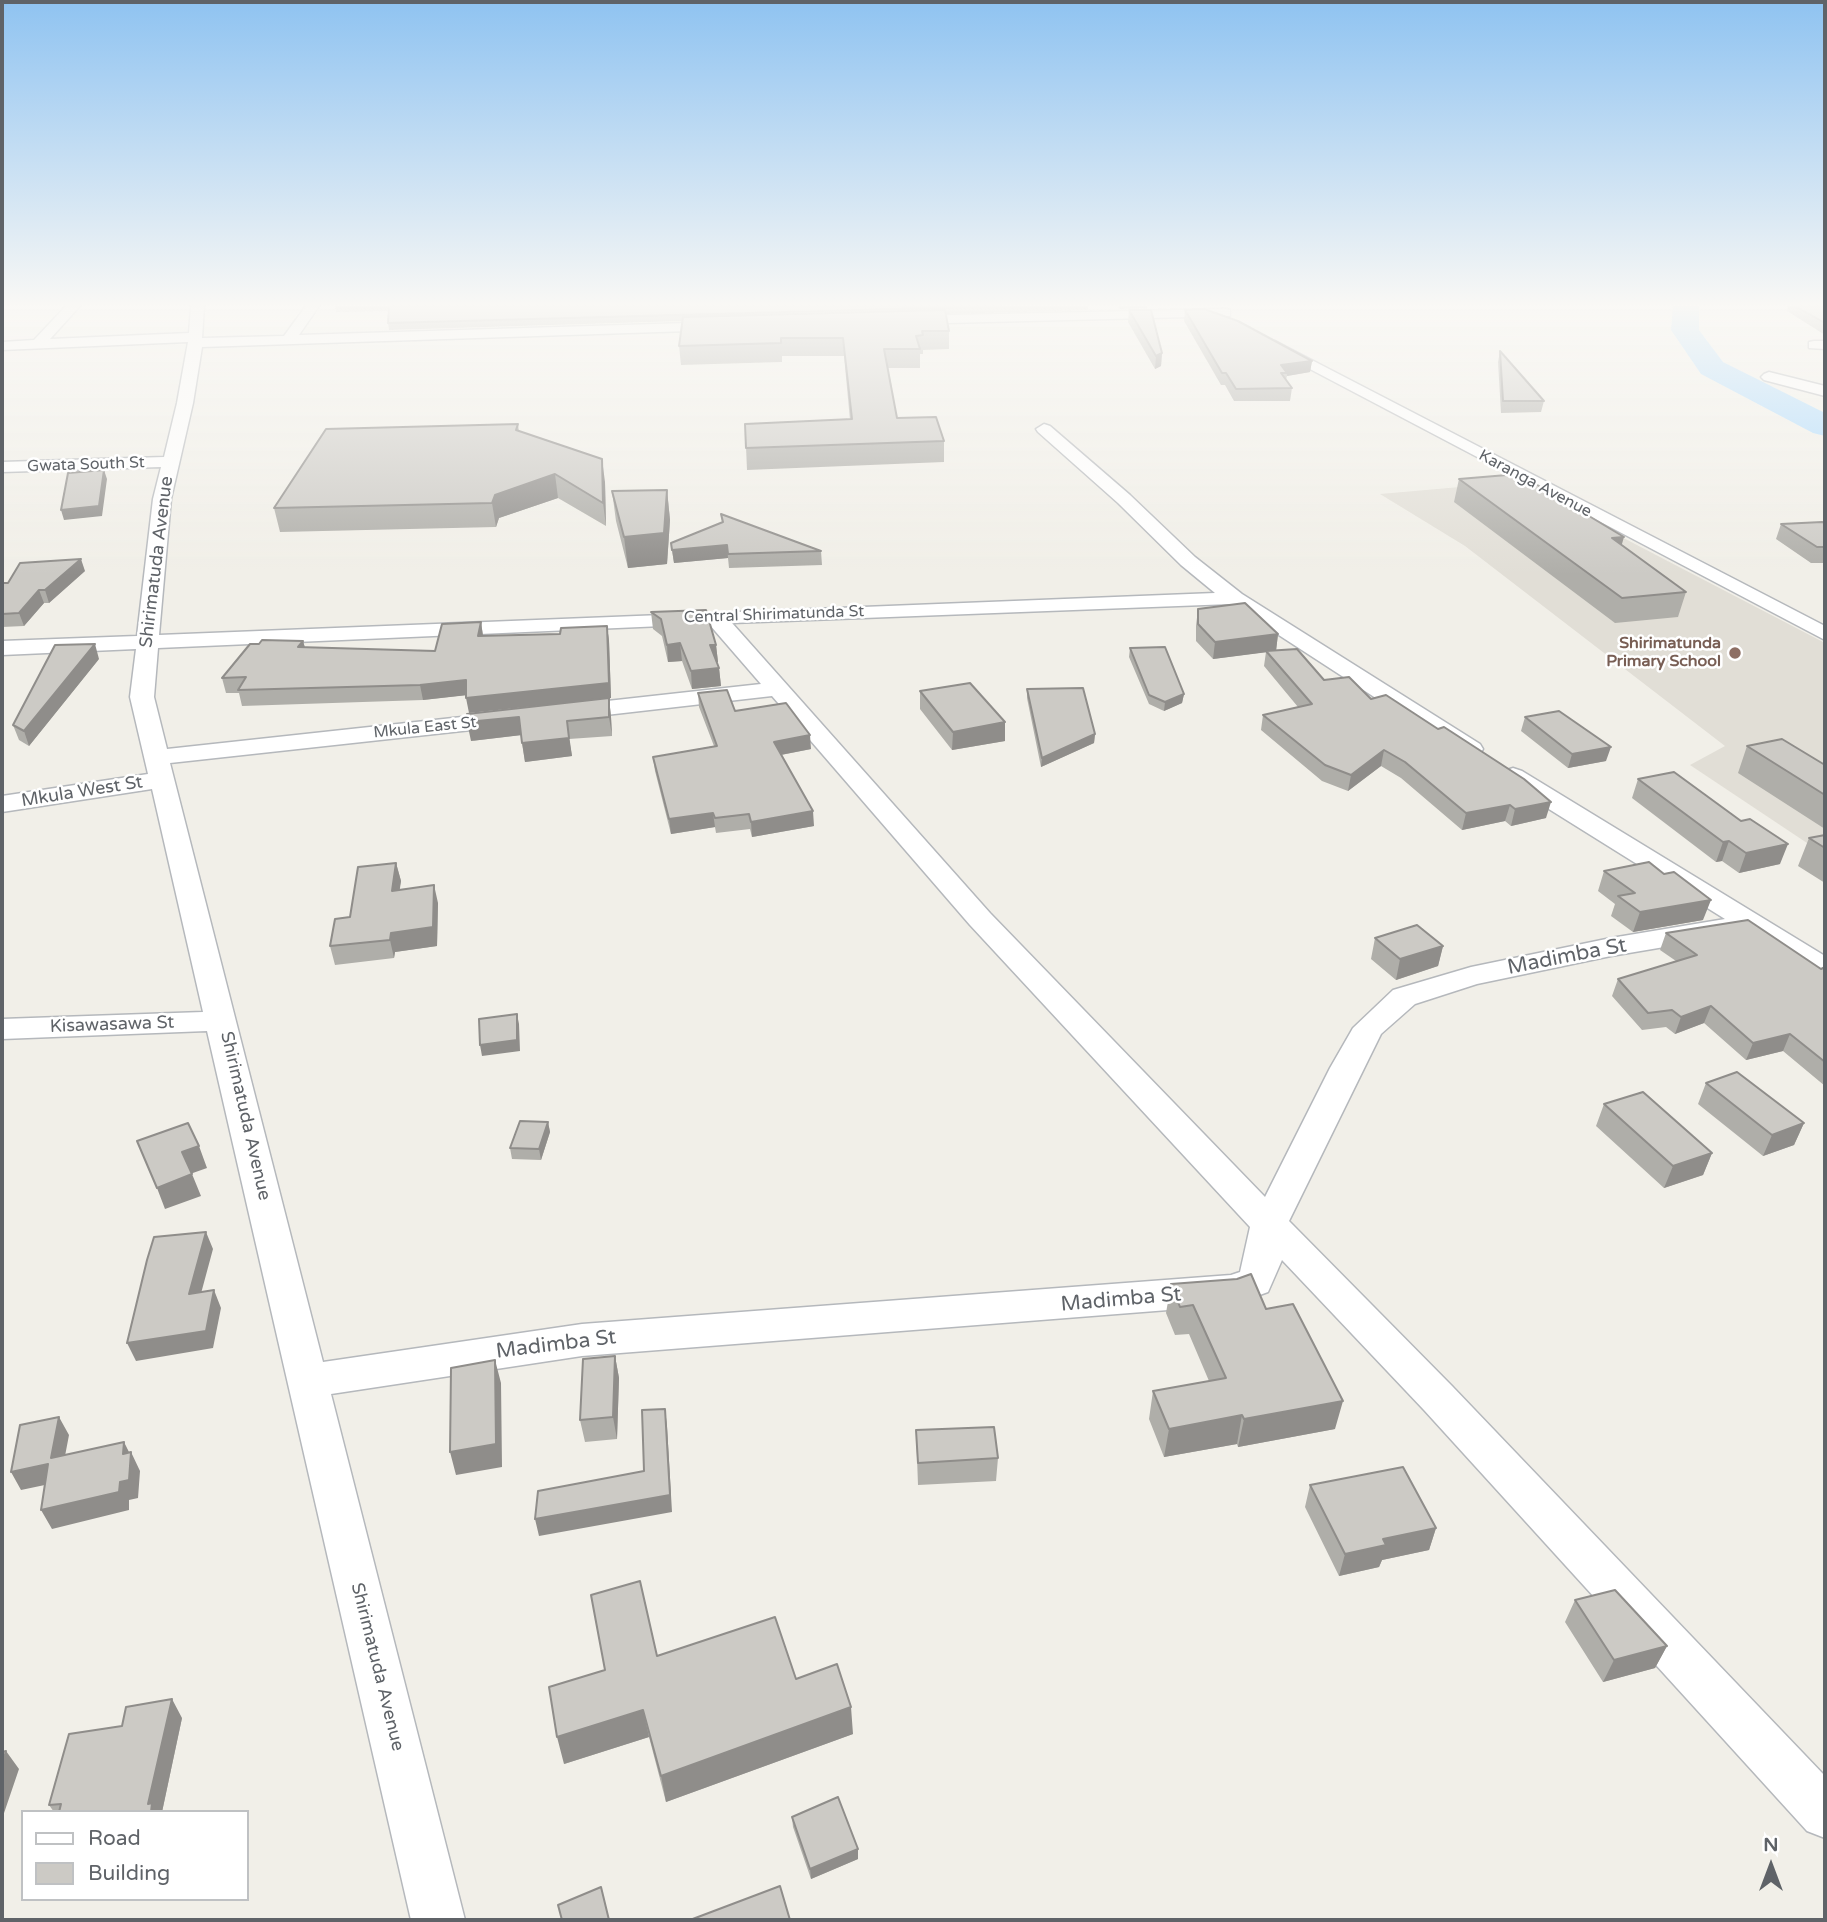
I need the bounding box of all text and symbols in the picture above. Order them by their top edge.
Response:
street label: Karanga Avenue [1475,446,1595,522]
street label: Gwata South St [27,453,145,477]
street label: Shirimatuda Avenue [136,475,178,649]
street label: Central Shirimatunda St [684,602,864,628]
place label: Shirimatunda Primary School [1606,634,1721,672]
marker: Shirimatunda Primary School [1727,645,1743,661]
street label: Mkula East St [373,713,477,743]
street label: Mkula West St [20,772,144,812]
street label: Madimba St [1505,933,1629,981]
street label: Kisawasawa St [49,1012,175,1038]
street label: Shirimatuda Avenue [215,1029,275,1203]
street label: Madimba St [1060,1282,1182,1318]
street label: Madimba St [494,1325,618,1365]
street label: Shirimatuda Avenue [346,1581,408,1753]
legend [21,1810,248,1901]
text: Road [88,1826,141,1851]
north arrow [1736,1831,1806,1901]
text: N [1763,1834,1779,1856]
text: Building [88,1861,170,1886]

